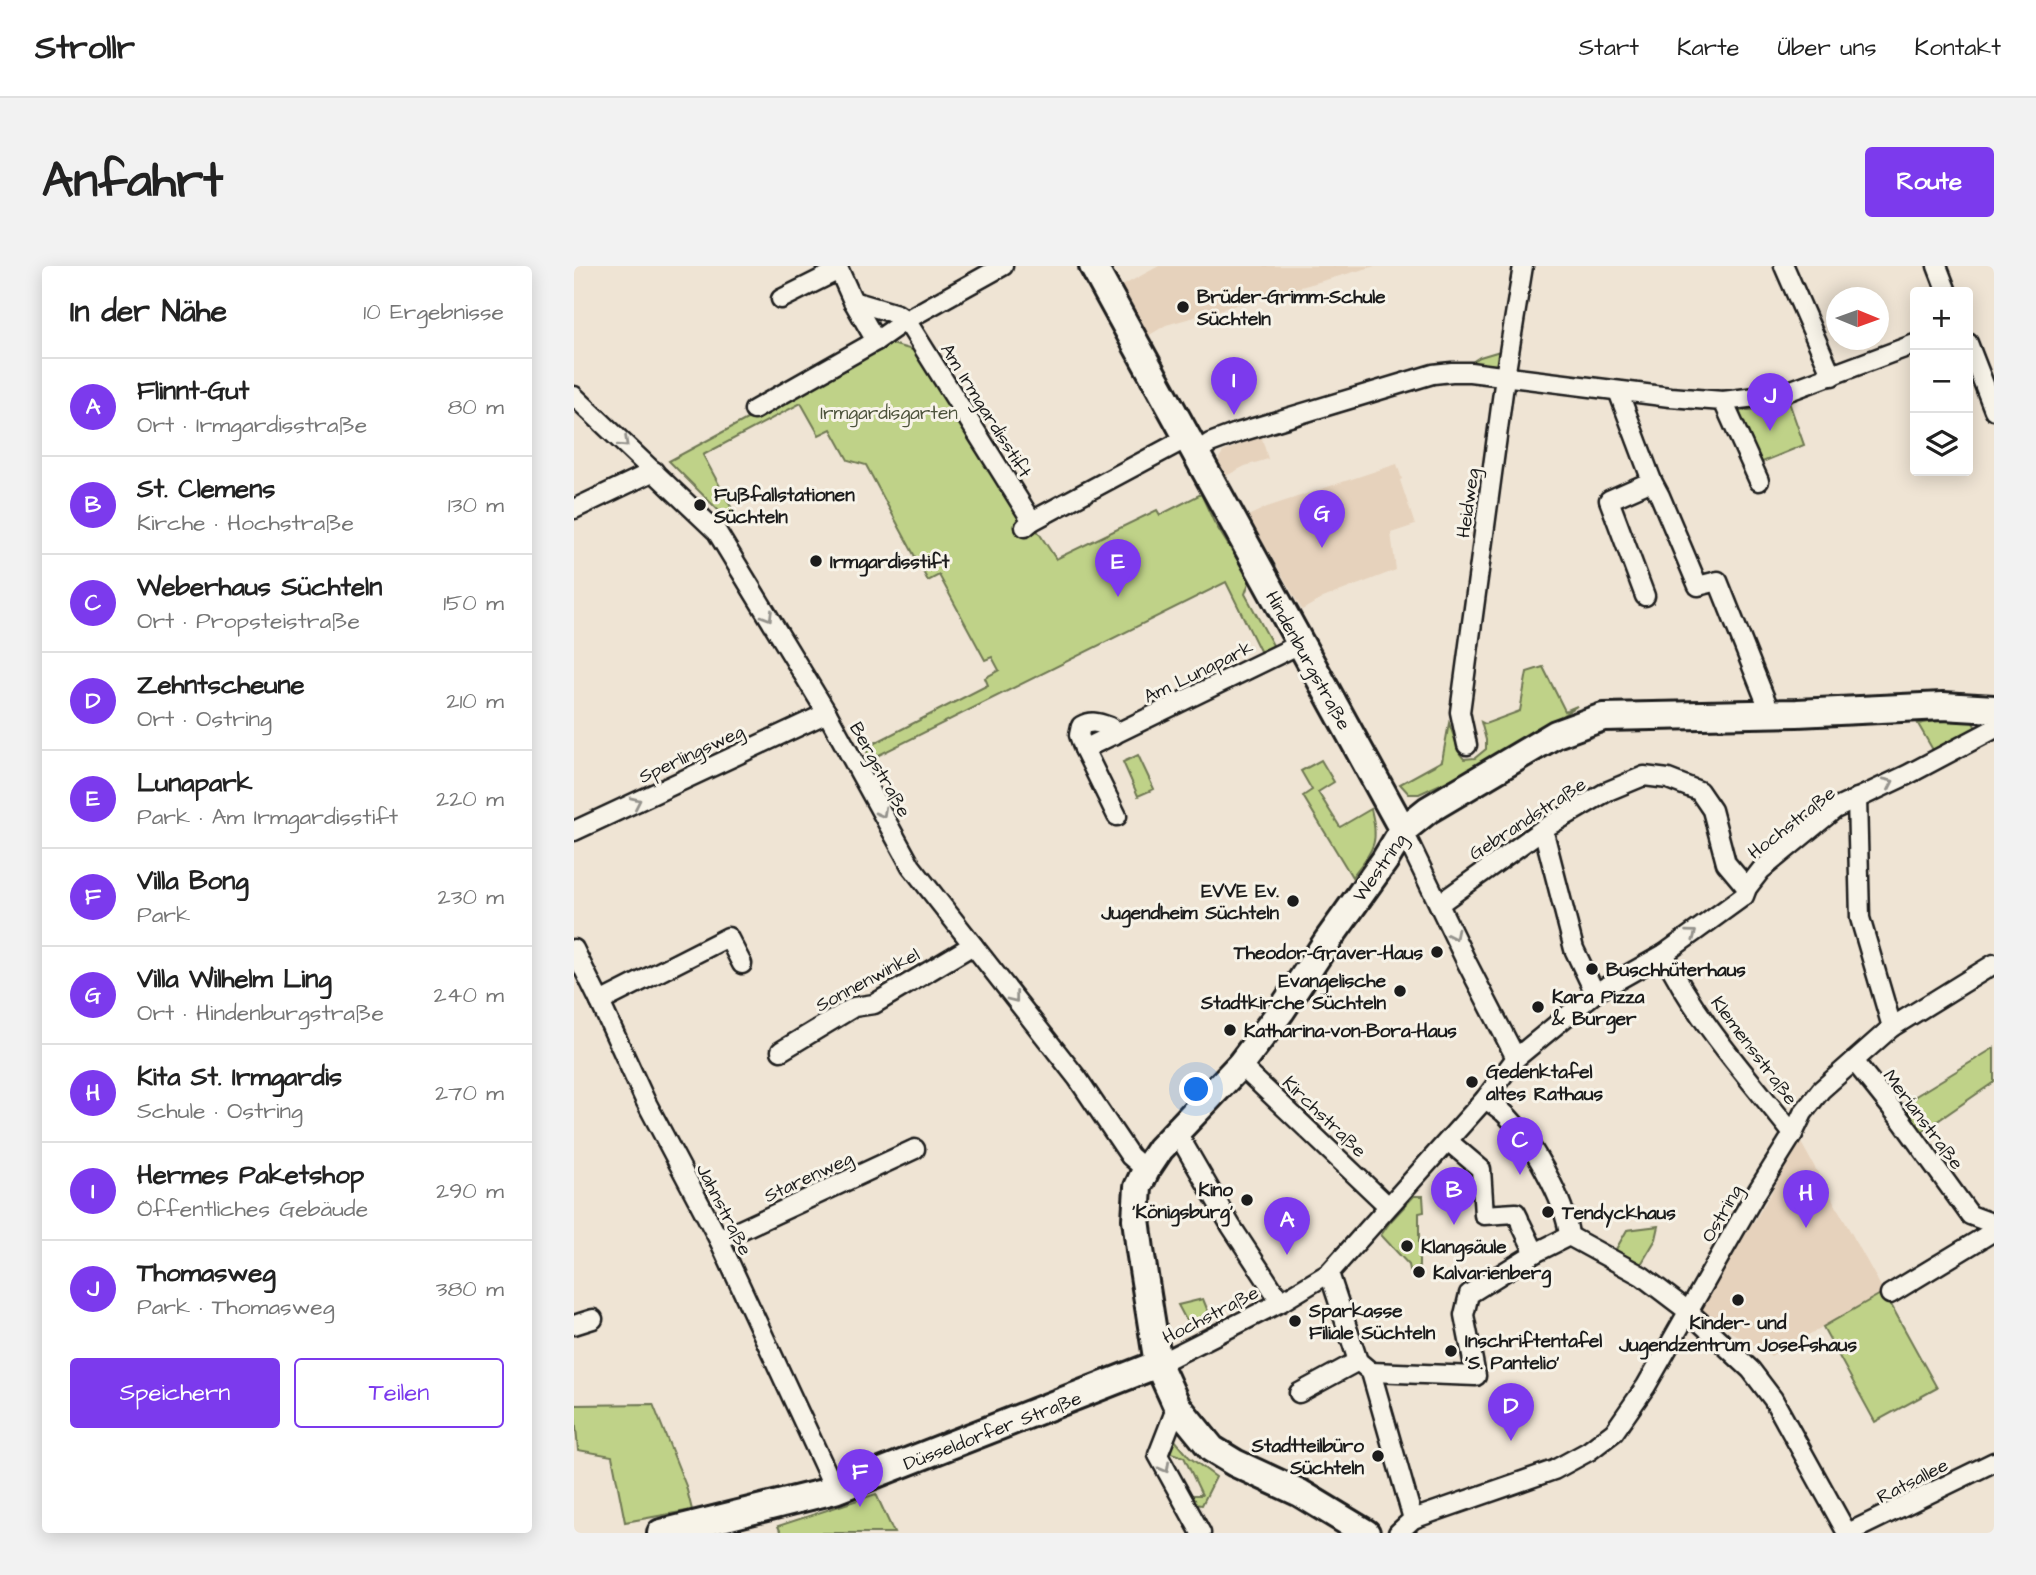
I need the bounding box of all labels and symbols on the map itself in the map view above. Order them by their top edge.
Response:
place label: Brüder-Grimm-Schule Süchteln [1196,284,1386,333]
north arrow [1826,287,1889,350]
marker: Brüder-Grimm-Schule Süchteln [1175,299,1191,315]
street label: Am Irmgardisstift [933,338,1038,484]
pin: I [1211,357,1257,415]
pin: J [1747,373,1793,431]
park label: Irmgardisgarten [820,400,958,428]
one-way arrow [616,435,629,447]
street label: Heidweg [1450,467,1488,540]
place label: Fußfallstationen Süchteln [713,482,855,531]
pin: G [1299,490,1345,548]
marker: Fußfallstationen Süchteln [692,497,708,513]
pin: E [1095,539,1141,597]
place label: Irmgardisstift [830,549,950,577]
marker: Irmgardisstift [808,553,824,569]
street label: Hindenburgstraße [1257,586,1357,736]
one-way arrow [760,609,773,622]
street label: Am Lunapark [1139,634,1258,711]
street label: Bergstraße [841,717,917,823]
street label: Sperlingsweg [634,718,749,792]
street label: Gebrandstraße [1464,771,1592,867]
one-way arrow [1882,777,1894,791]
street label: Hochstraße [1742,780,1842,866]
one-way arrow [629,797,641,811]
one-way arrow [874,806,887,818]
street label: Westring [1347,828,1415,908]
place label: EVVE Ev. Jugendheim Süchteln [1100,878,1279,928]
marker: EVVE Ev. Jugendheim Süchteln [1285,893,1301,909]
one-way arrow [1445,928,1459,940]
one-way arrow [1684,930,1697,942]
place label: Theodor-Graver-Haus [1233,940,1423,967]
street label: Sonnenwinkel [811,942,925,1019]
marker: Theodor-Graver-Haus [1429,944,1445,960]
place label: Buschhüterhaus [1606,957,1746,984]
marker: Buschhüterhaus [1584,961,1600,977]
place label: Evangelische Stadtkirche Süchteln [1200,968,1387,1017]
marker: Evangelische Stadtkirche Süchteln [1392,983,1408,999]
place label: Kara Pizza & Burger [1551,984,1645,1034]
one-way arrow [1006,990,1019,1002]
street label: Klemensstraße [1704,991,1804,1111]
marker: Kara Pizza & Burger [1530,999,1546,1015]
place label: Katharina-von-Bora-Haus [1244,1018,1457,1045]
marker: Katharina-von-Bora-Haus [1222,1022,1238,1038]
place label: Gedenktafel altes Rathaus [1485,1059,1603,1108]
street label: Merianstraße [1876,1064,1970,1176]
street label: Kirchstraße [1276,1070,1372,1164]
your location [1179,1072,1213,1106]
marker: Gedenktafel altes Rathaus [1464,1074,1480,1090]
pin: C [1497,1117,1543,1175]
street label: Starenweg [760,1145,858,1211]
street label: Jahnstraße [689,1159,758,1260]
pin: B [1431,1167,1477,1225]
pin: H [1783,1170,1829,1228]
place label: Kino 'Königsburg' [1132,1177,1233,1227]
street label: Ostring [1695,1180,1751,1248]
marker: Kino 'Königsburg' [1239,1192,1255,1208]
pin: A [1264,1197,1310,1255]
place label: Tendyckhaus [1561,1200,1676,1228]
marker: Tendyckhaus [1540,1204,1556,1220]
place label: Klangsäule [1421,1234,1507,1262]
marker: Klangsäule [1399,1238,1415,1254]
place label: Kalvarienberg [1433,1260,1551,1288]
marker: Kalvarienberg [1411,1264,1427,1280]
street label: Hochstraße [1158,1280,1263,1351]
marker: Kinder- und Jugendzentrum Josefshaus [1730,1292,1746,1308]
place label: Sparkasse Filiale Süchteln [1308,1298,1436,1347]
place label: Kinder- und Jugendzentrum Josefshaus [1618,1310,1857,1360]
marker: Sparkasse Filiale Süchteln [1287,1313,1303,1329]
place label: Inschriftentafel 'S. Pantelio' [1465,1328,1602,1377]
marker: Inschriftentafel 'S. Pantelio' [1443,1343,1459,1359]
pin: D [1488,1383,1534,1441]
street label: Düsseldorfer Straße [900,1385,1085,1478]
place label: Stadtteilbüro Süchteln [1251,1433,1364,1482]
marker: Stadtteilbüro Süchteln [1370,1448,1386,1464]
pin: F [837,1449,883,1507]
street label: Ratsallee [1872,1452,1953,1511]
one-way arrow [1157,1460,1170,1473]

